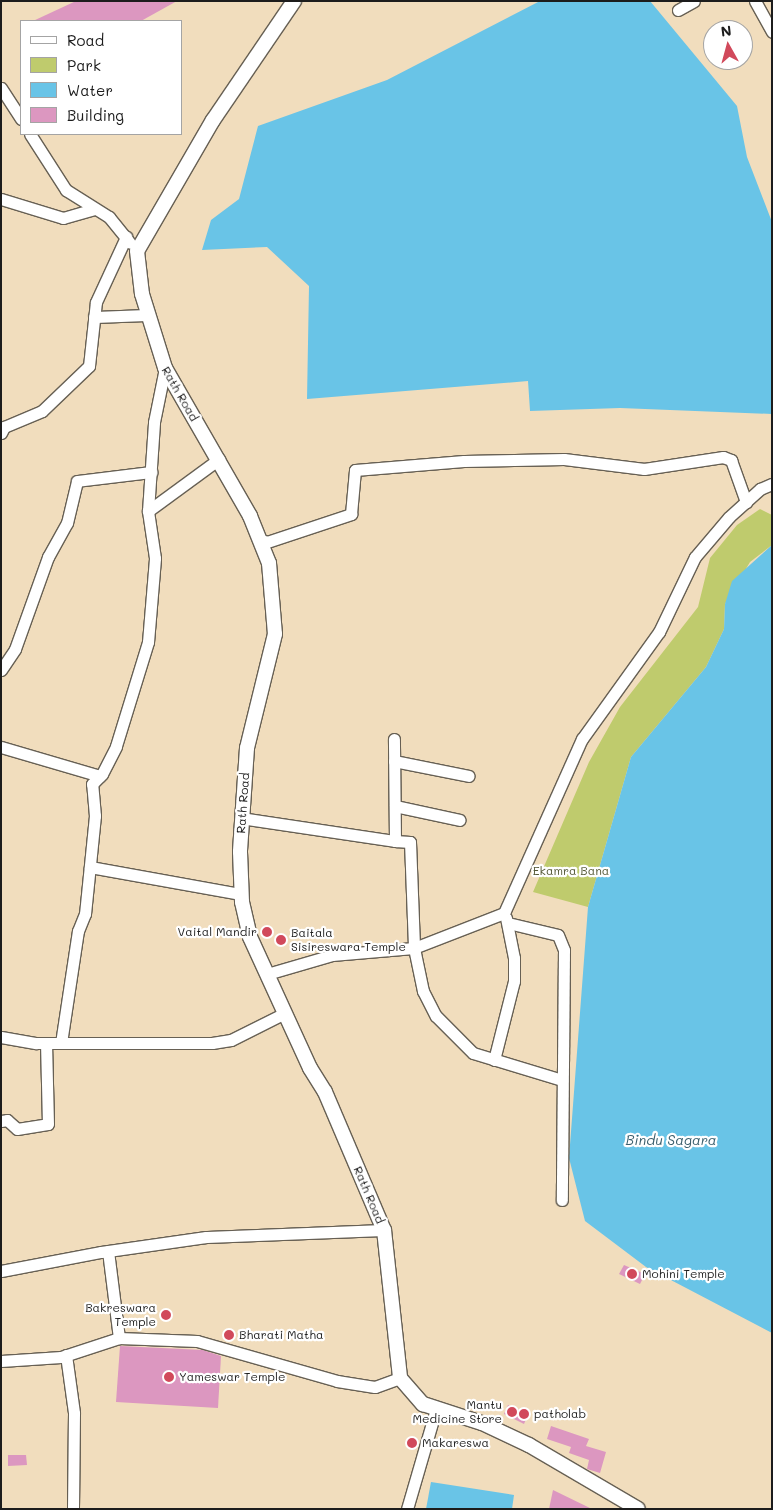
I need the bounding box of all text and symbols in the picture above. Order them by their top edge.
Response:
legend [20,20,182,135]
north arrow [703,20,753,70]
text: N [720,21,733,41]
text: Road [67,30,104,50]
text: Park [67,55,101,75]
text: Water [67,80,113,100]
text: Building [67,105,124,125]
street label: Rath Road [159,364,201,424]
street label: Rath Road [234,772,252,834]
park label: Ekamra Bana [533,864,609,878]
place label: Vaital Mandir [178,925,257,939]
marker: Vaital Mandir [261,926,273,938]
place label: Baitala Sisireswara Temple [291,926,406,954]
marker: Baitala Sisireswara Temple [275,934,287,946]
water label: Bindu Sagara [626,1132,716,1148]
street label: Rath Road [350,1164,388,1226]
place label: Mohini Temple [642,1267,725,1281]
marker: Mohini Temple [626,1268,638,1280]
place label: Bakreswara Temple [85,1301,156,1329]
marker: Bakreswara Temple [160,1309,172,1321]
place label: Bharati Matha [239,1328,324,1342]
marker: Bharati Matha [223,1329,235,1341]
place label: Yameswar Temple [179,1370,285,1384]
marker: Yameswar Temple [163,1371,175,1383]
place label: Mantu Medicine Store [412,1398,502,1426]
marker: Mantu Medicine Store [506,1406,518,1418]
place label: patholab [534,1407,586,1421]
marker: patholab [518,1408,530,1420]
place label: Makareswa [422,1436,489,1450]
marker: Makareswa [406,1437,418,1449]

